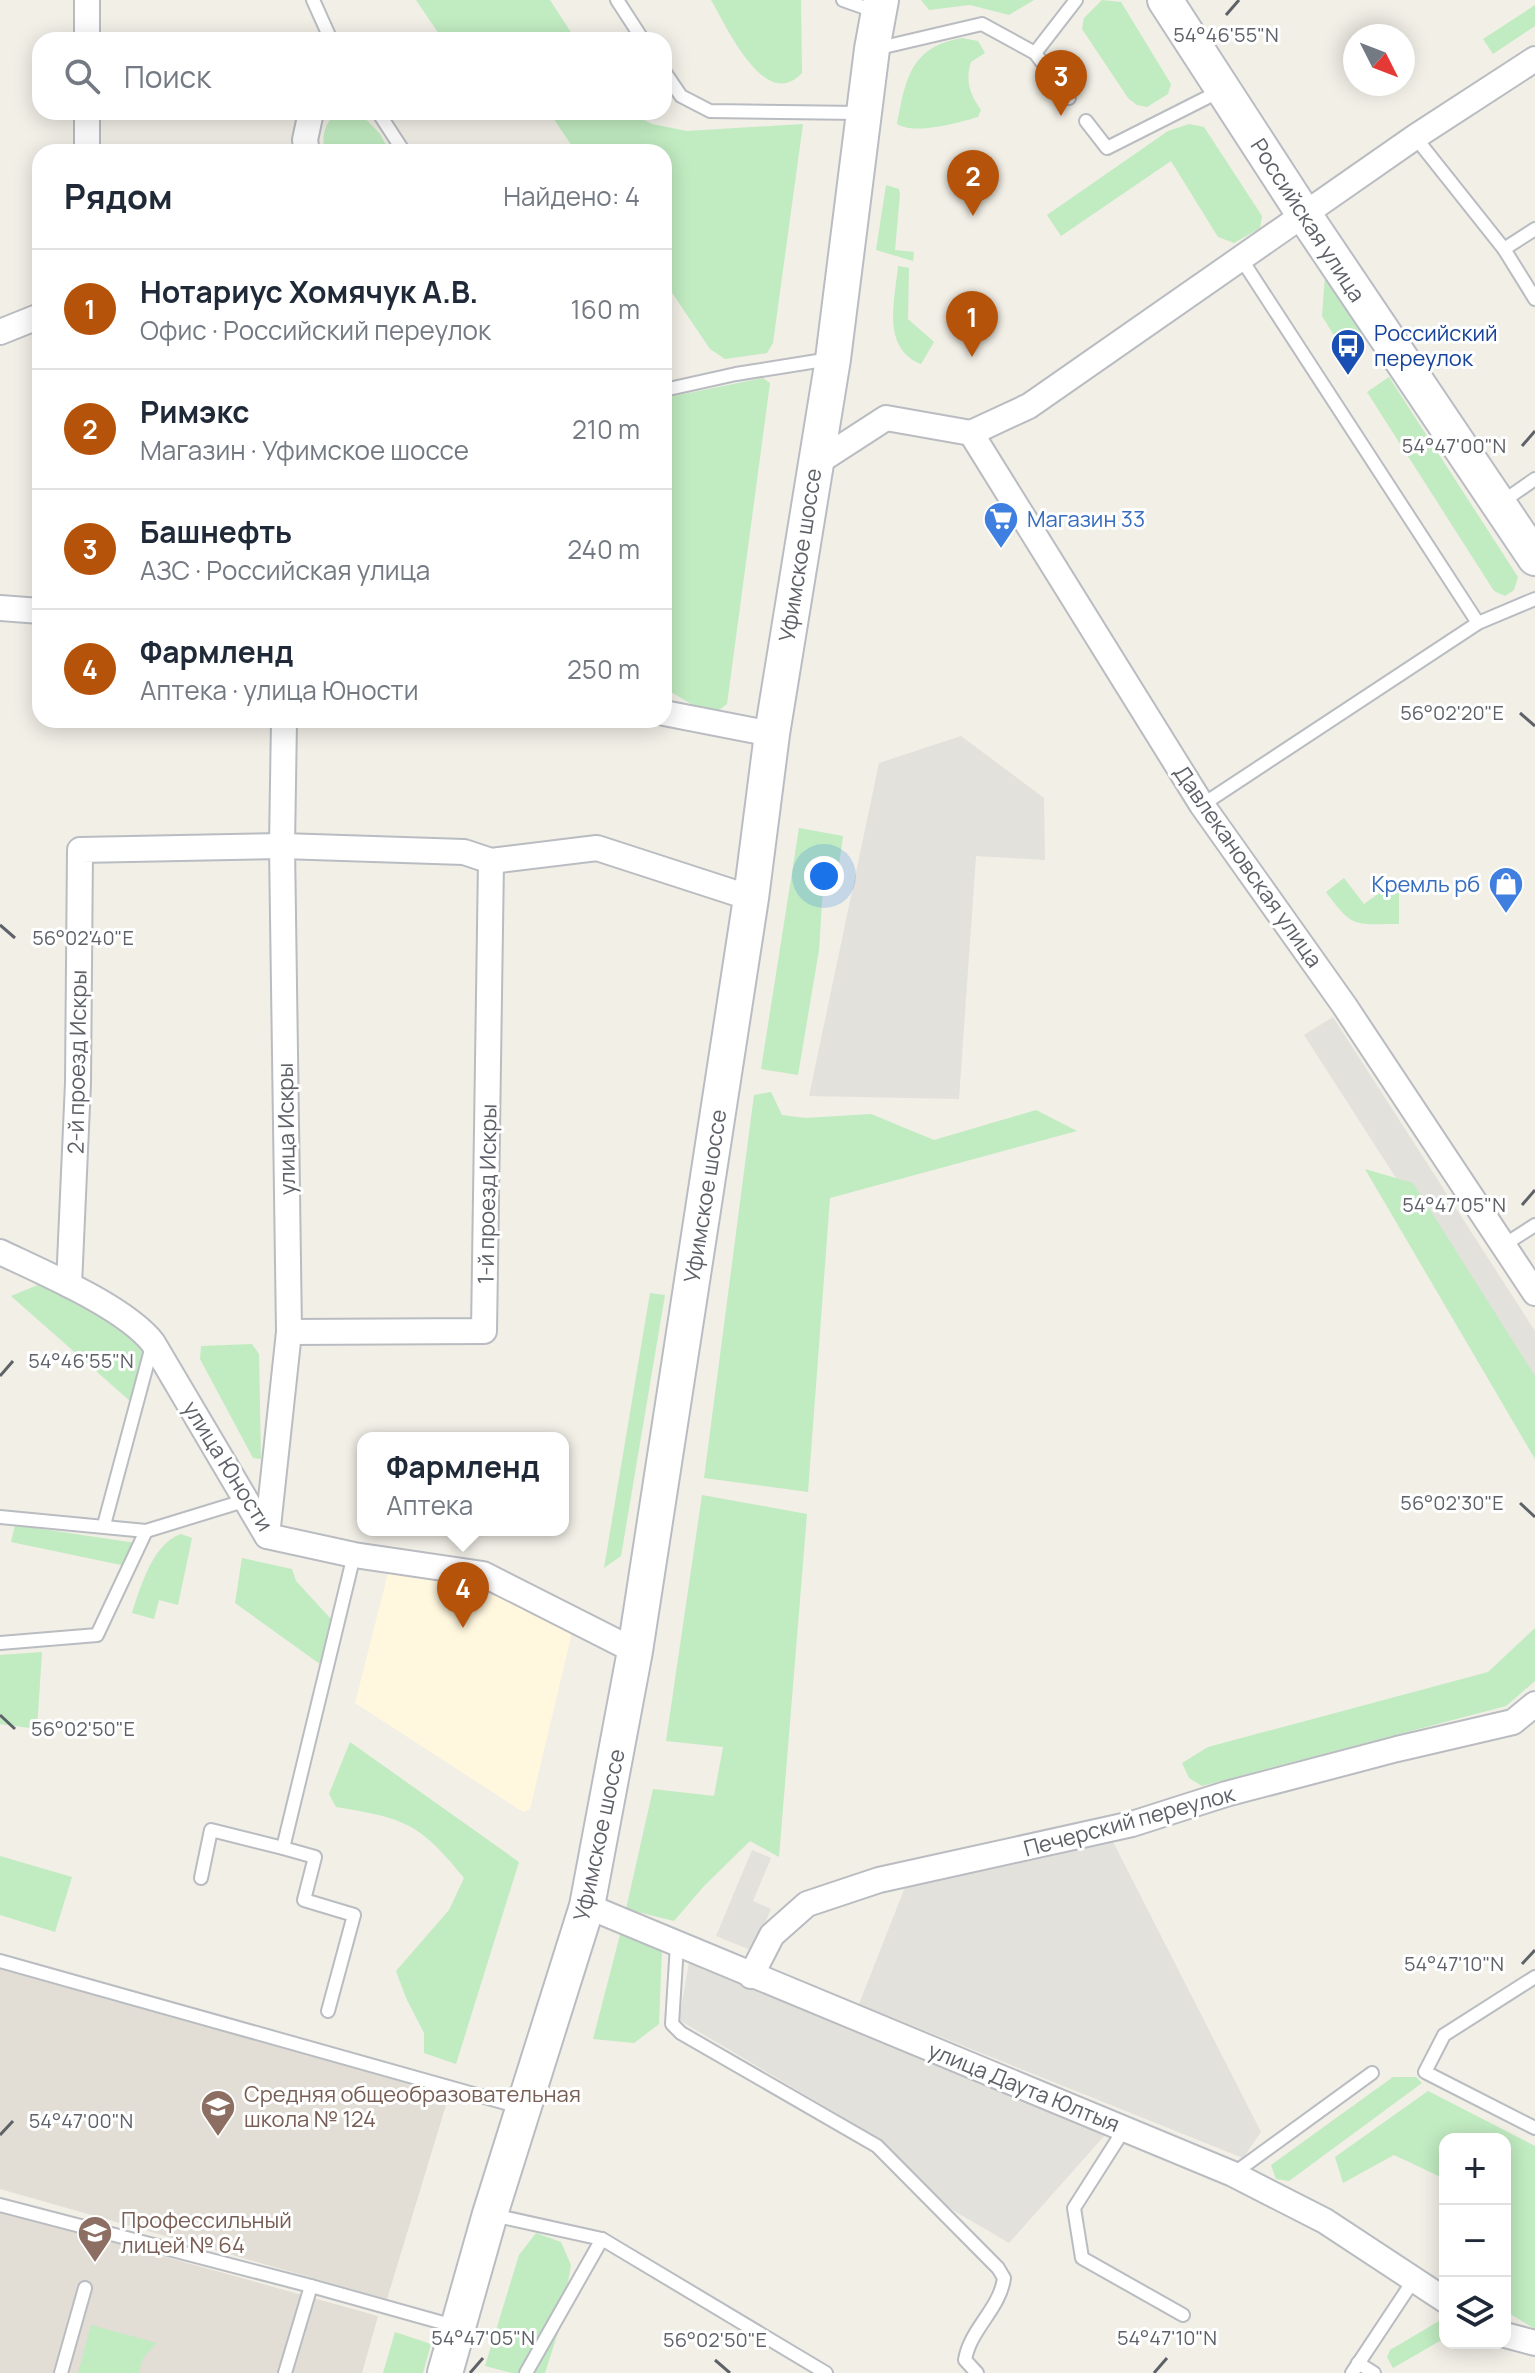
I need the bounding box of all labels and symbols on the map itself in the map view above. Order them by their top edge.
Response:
text: 54°46'55"N [1173,21,1279,48]
north arrow [1343,24,1415,96]
pin: 3 [1035,50,1087,116]
street label: Российская улица [1244,132,1372,308]
pin: 2 [947,150,999,216]
pin: 1 [946,291,998,357]
place label: Российский переулок [1374,318,1498,373]
bus stop icon: Российский переулок [1329,327,1367,377]
text: 54°47'00"N [1402,432,1506,459]
street label: Уфимское шоссе [771,466,829,644]
supermarket icon: Магазин 33 [982,500,1020,550]
place label: Магазин 33 [1027,504,1145,534]
text: 56°02'20"E [1400,699,1504,726]
street label: Давлекановская улица [1167,759,1329,973]
your location [804,856,844,896]
shop icon: Кремль рб [1487,865,1525,915]
place label: Кремль рб [1372,869,1480,899]
text: 56°02'40"E [32,924,134,951]
street label: 2-й проезд Искры [60,970,94,1154]
street label: улица Искры [270,1063,302,1195]
street label: 1-й проезд Искры [470,1104,504,1284]
street label: Уфимское шоссе [676,1107,734,1285]
text: 54°47'05"N [1402,1191,1506,1218]
text: 54°46'55"N [28,1347,134,1374]
street label: улица Юности [176,1395,280,1537]
text: 56°02'30"E [1400,1489,1504,1516]
pin: 4 [437,1562,489,1628]
text: 56°02'50"E [31,1715,135,1742]
street label: Уфимское шоссе [566,1746,632,1924]
street label: Печерский переулок [1020,1778,1239,1864]
text: 54°47'10"N [1404,1950,1504,1977]
street label: улица Даута Юлтыя [924,2035,1124,2139]
place label: Средняя общеобразовательная школа № 124 [244,2079,581,2134]
school or university icon: Средняя общеобразовательная школа № 124 [199,2088,237,2138]
text: 54°47'00"N [29,2107,133,2134]
place label: Профессильный лицей № 64 [121,2205,292,2260]
school or university icon: Профессильный лицей № 64 [76,2214,114,2264]
text: 54°47'05"N [431,2324,535,2351]
text: 54°47'10"N [1117,2324,1217,2351]
text: 56°02'50"E [663,2326,767,2353]

